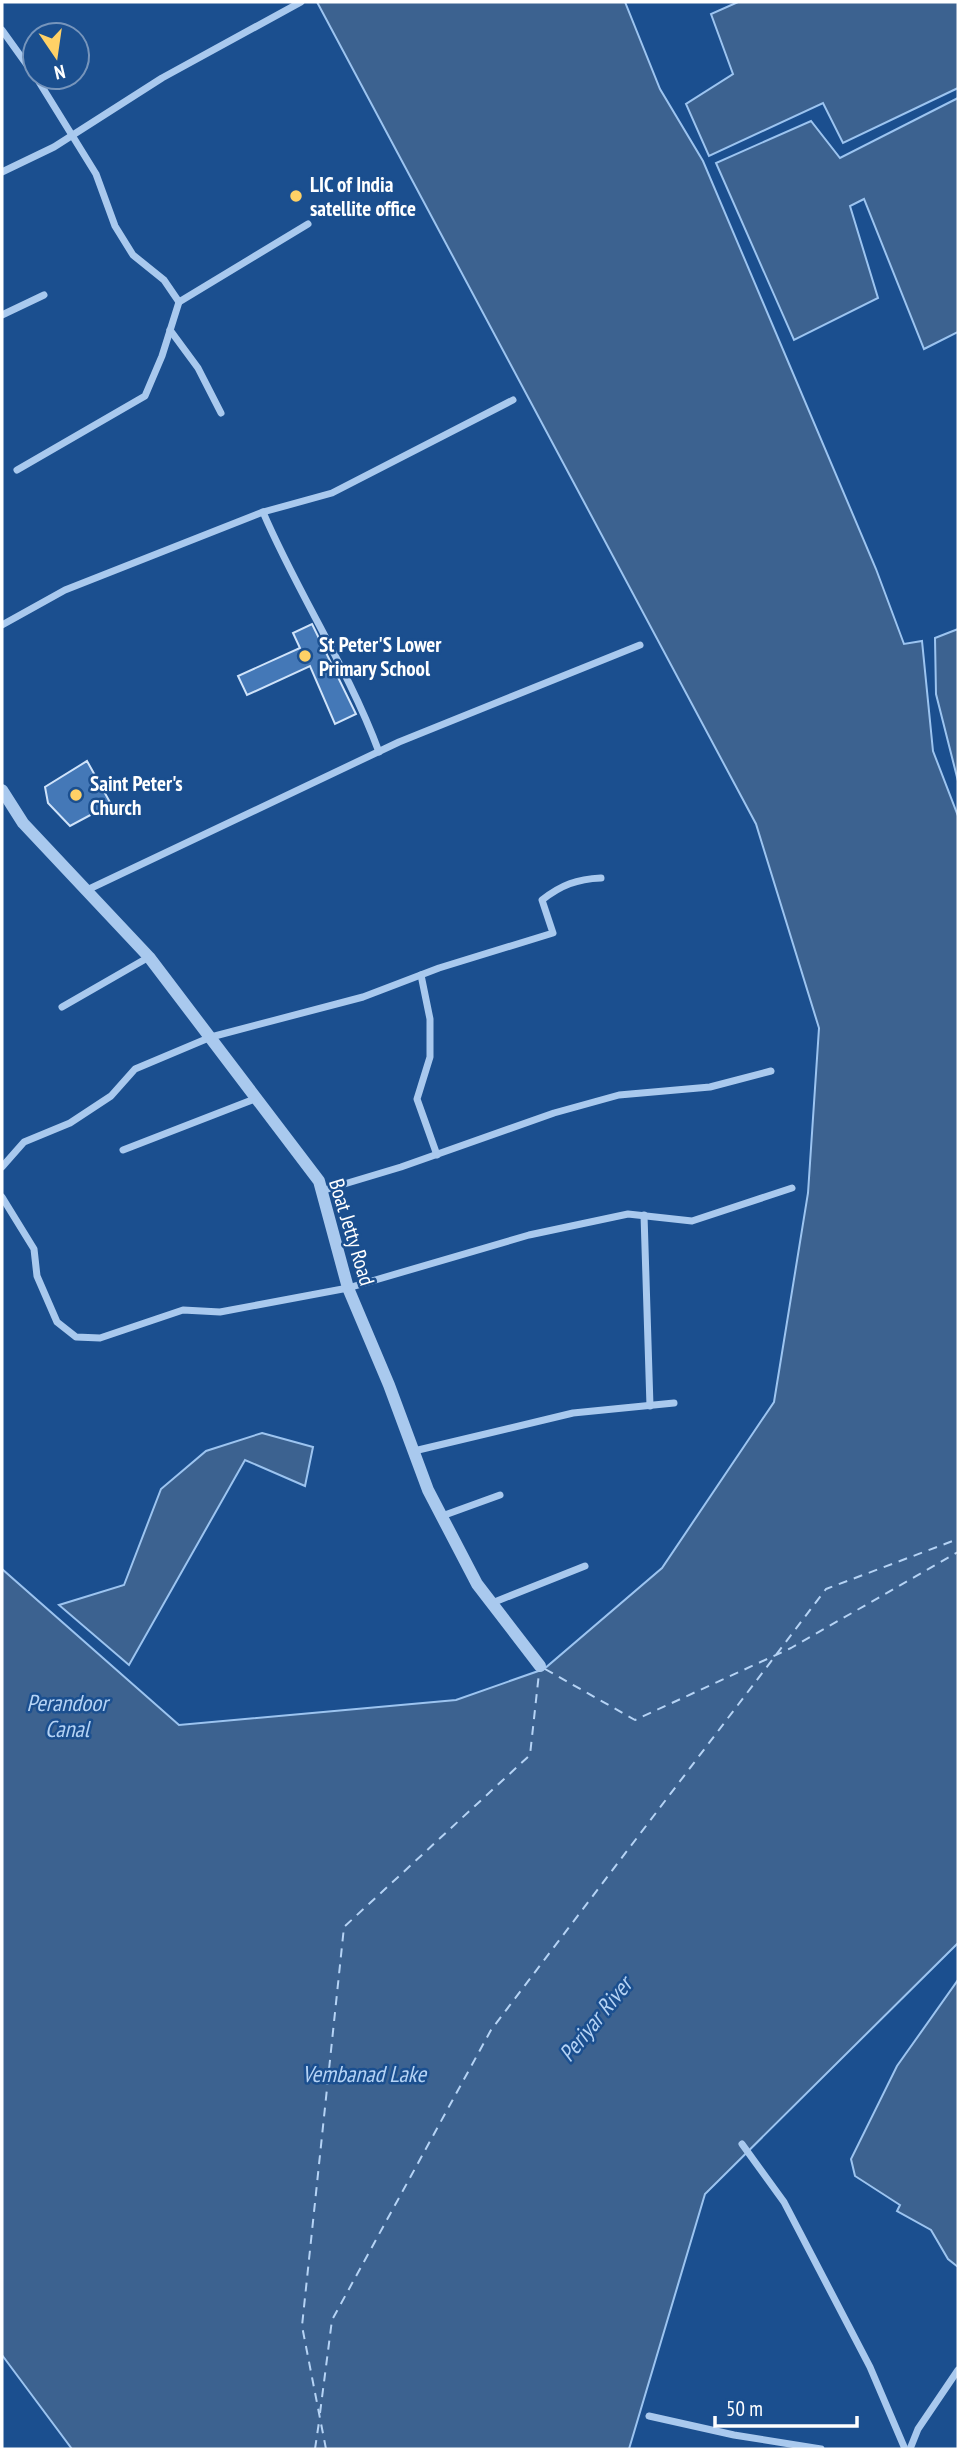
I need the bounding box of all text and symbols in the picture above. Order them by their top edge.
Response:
north arrow [21,21,91,91]
text: N [52,60,68,85]
place label: LIC of India satellite office [310,171,416,222]
marker: LIC of India satellite office [288,188,304,204]
place label: St Peter'S Lower Primary School [319,631,442,682]
marker: St Peter'S Lower Primary School [297,648,313,664]
place label: Saint Peter's Church [90,770,183,821]
marker: Saint Peter's Church [68,787,84,803]
street label: Boat Jetty Road [323,1175,381,1289]
water label: Perandoor Canal [27,1688,111,1743]
water label: Periyar River [552,1968,640,2067]
water label: Vembanad Lake [302,2059,427,2088]
scale bar [715,2384,857,2428]
text: 50 m [726,2395,763,2422]

